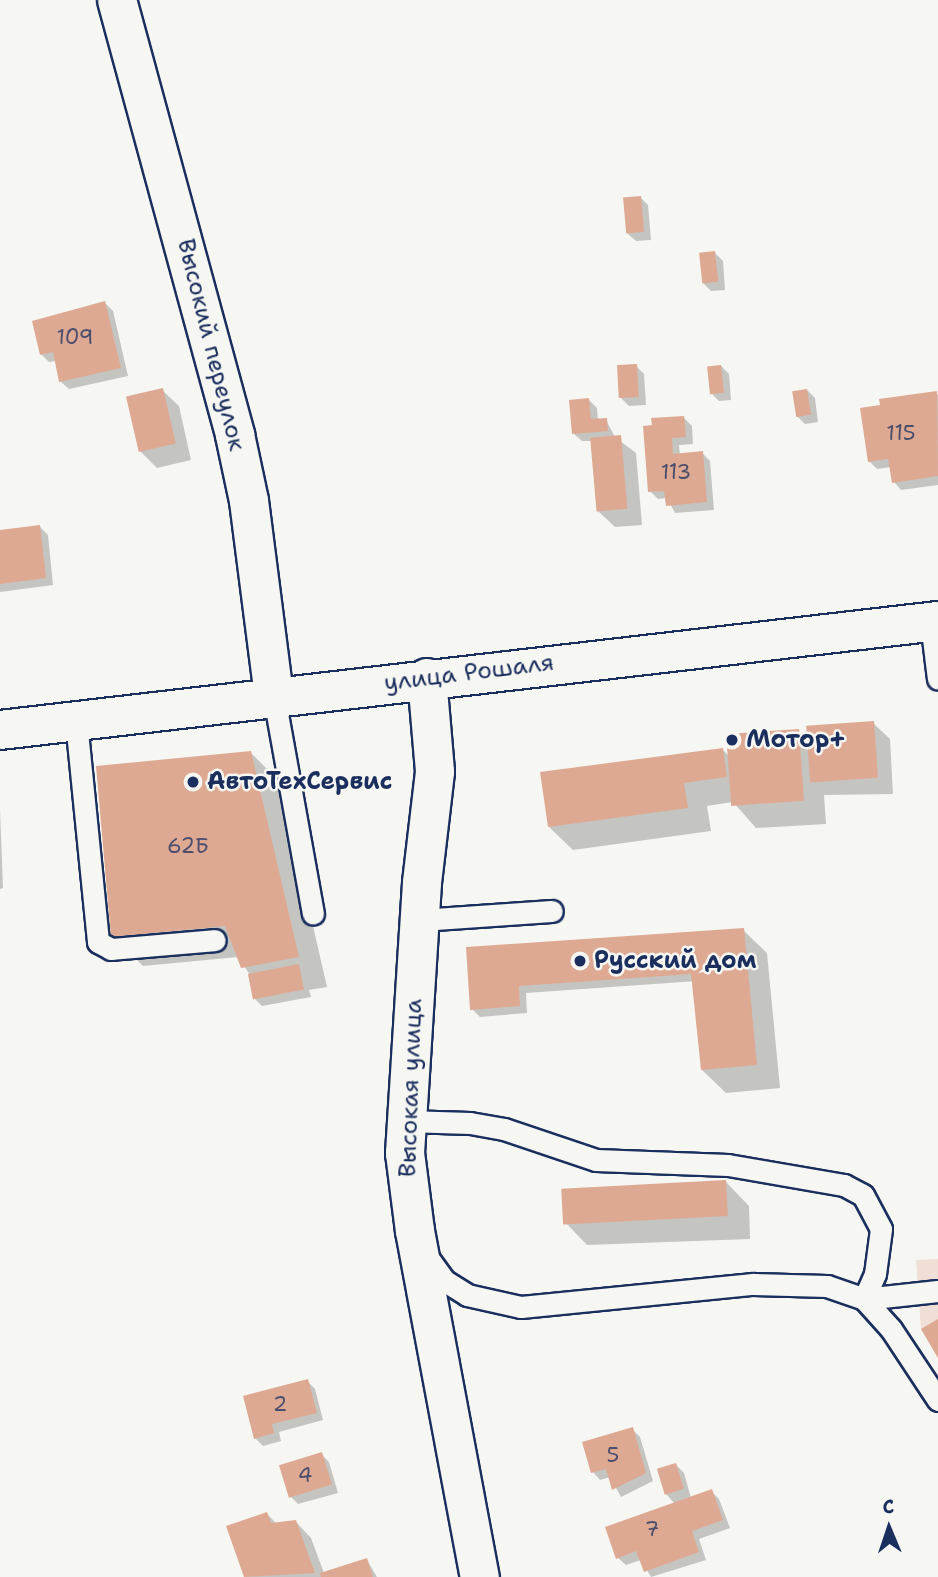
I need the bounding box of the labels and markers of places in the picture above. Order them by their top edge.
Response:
place label: Мотор+ [746,726,846,754]
marker: Мотор+ [724,732,740,748]
place label: АвтоТехСервис [207,768,392,796]
marker: АвтоТехСервис [185,774,201,790]
place label: Русский дом [594,947,756,975]
marker: Русский дом [572,953,588,969]

